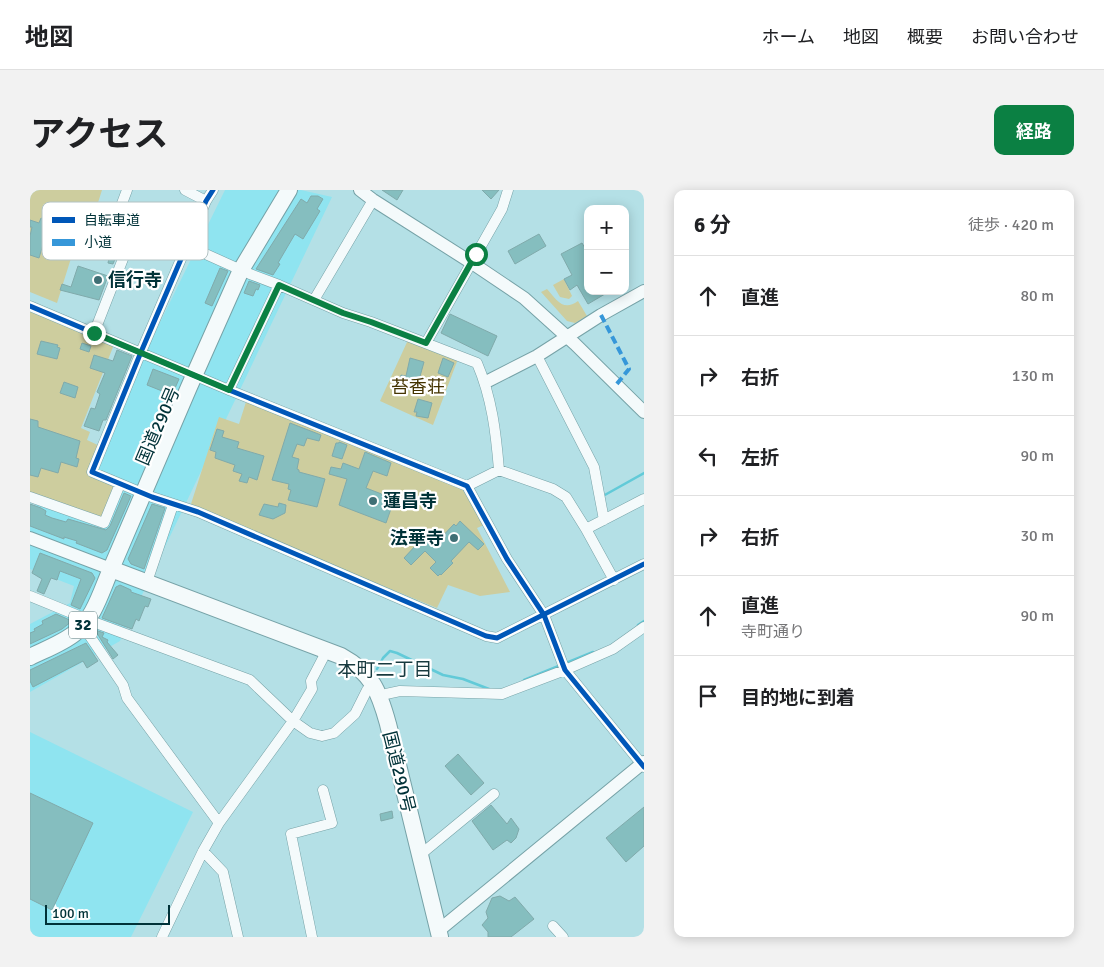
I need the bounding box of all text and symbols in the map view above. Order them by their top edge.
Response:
text: 地図 [25,22,73,52]
text: ホーム [762,26,815,48]
text: 地図 [843,26,879,48]
text: 概要 [907,26,943,48]
text: お問い合わせ [971,26,1079,48]
button: 経路 [994,105,1074,155]
text: アクセス [30,113,168,156]
legend [42,202,208,260]
map controls [584,205,629,295]
button: + [584,205,629,250]
text: 自転車道 [84,212,140,229]
text: 6 分 [694,212,731,238]
text: 徒歩 · 420 m [968,215,1054,235]
text: 小道 [84,234,112,251]
route start [465,243,488,266]
button: − [584,250,629,295]
place label: 信行寺 [108,269,162,291]
marker: 信行寺 [92,274,104,286]
icon: ahead [694,282,722,310]
text: 直進 [741,286,779,310]
text: 80 m [1020,286,1054,306]
route end [83,322,106,345]
icon: right [694,362,722,390]
text: 右折 [741,366,779,390]
text: 130 m [1012,366,1054,386]
park label: 苔香荘 [391,376,445,398]
street label: 国道290号 [132,383,184,469]
icon: left [694,442,722,470]
text: 左折 [741,446,779,470]
text: 90 m [1020,446,1054,466]
place label: 蓮昌寺 [383,490,437,512]
marker: 蓮昌寺 [367,495,379,507]
icon: right [694,522,722,550]
text: 右折 [741,526,779,550]
text: 30 m [1020,526,1054,546]
place label: 法華寺 [390,527,444,549]
marker: 法華寺 [448,532,460,544]
text: 直進 [741,594,779,618]
icon: ahead [694,602,722,630]
text: 90 m [1020,606,1054,626]
road number: 32 [69,612,97,638]
text: 寺町通り [741,622,805,642]
district label: 本町二丁目 [337,658,433,682]
icon: arrive [694,682,722,710]
text: 目的地に到着 [741,686,855,710]
street label: 国道290号 [378,729,420,815]
scale bar [45,902,170,925]
text: 100 m [52,905,89,922]

